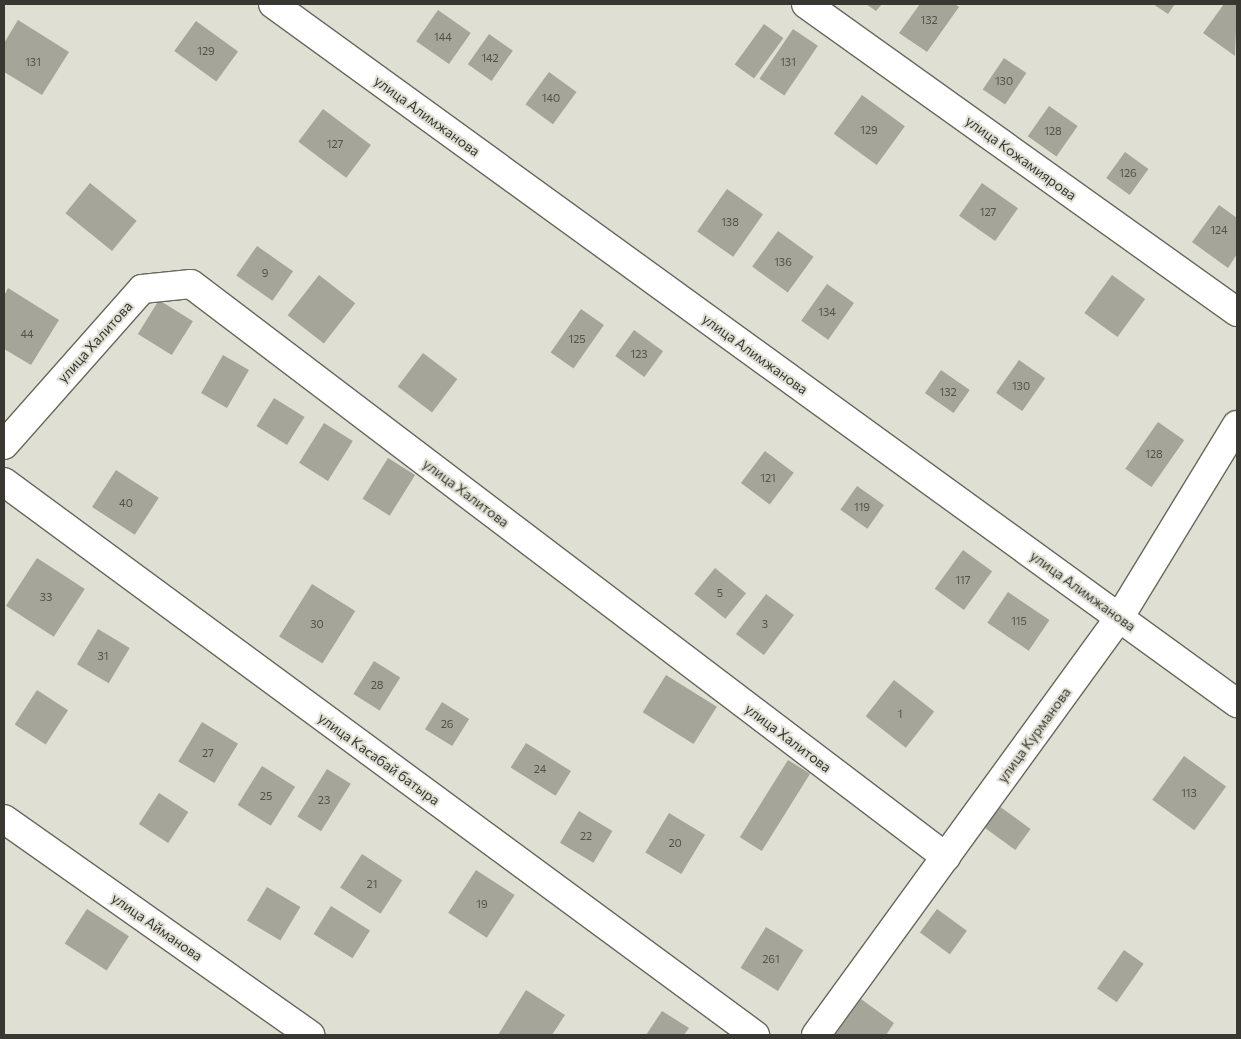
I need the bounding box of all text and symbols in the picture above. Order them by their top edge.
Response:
house number: 132 [920,13,938,27]
house number: 144 [434,30,452,44]
house number: 129 [197,44,215,58]
house number: 142 [481,51,499,65]
house number: 131 [25,55,41,69]
house number: 131 [780,55,796,69]
street label: улица Алимжанова [371,72,483,160]
house number: 130 [995,74,1013,88]
house number: 140 [542,91,560,105]
street label: улица Кожамиярова [962,112,1080,204]
house number: 129 [860,123,878,137]
house number: 128 [1044,124,1062,138]
house number: 127 [327,137,343,151]
house number: 126 [1119,166,1137,180]
house number: 127 [980,205,996,219]
house number: 138 [721,215,739,229]
house number: 124 [1210,223,1228,237]
house number: 136 [774,255,792,269]
house number: 9 [262,266,268,280]
street label: улица Халитова [54,298,136,386]
house number: 134 [818,305,836,319]
street label: улица Алимжанова [699,310,811,398]
house number: 44 [20,327,34,341]
house number: 125 [568,332,586,346]
house number: 123 [630,347,648,361]
house number: 130 [1012,379,1030,393]
house number: 132 [939,385,957,399]
house number: 128 [1145,447,1163,461]
street label: улица Халитова [420,455,512,531]
house number: 121 [760,471,776,485]
house number: 40 [119,496,133,510]
house number: 119 [854,500,870,514]
street label: улица Алимжанова [1027,547,1139,635]
house number: 117 [955,573,971,587]
house number: 5 [717,586,723,600]
house number: 33 [40,590,52,604]
house number: 115 [1011,614,1027,628]
house number: 30 [310,617,324,631]
house number: 3 [762,617,768,631]
house number: 31 [98,649,108,663]
house number: 28 [371,678,383,692]
street label: улица Курманова [994,684,1074,786]
street label: улица Халитова [742,700,834,776]
house number: 1 [898,707,902,721]
street label: улица Касабай батыра [315,709,443,809]
house number: 26 [441,717,453,731]
house number: 27 [202,746,214,760]
house number: 24 [534,762,546,776]
house number: 113 [1181,786,1197,800]
house number: 25 [260,789,272,803]
house number: 23 [318,793,330,807]
house number: 22 [580,829,592,843]
house number: 20 [668,836,682,850]
house number: 21 [367,877,377,891]
street label: улица Айманова [108,889,206,965]
house number: 19 [476,897,488,911]
house number: 261 [762,952,780,966]

